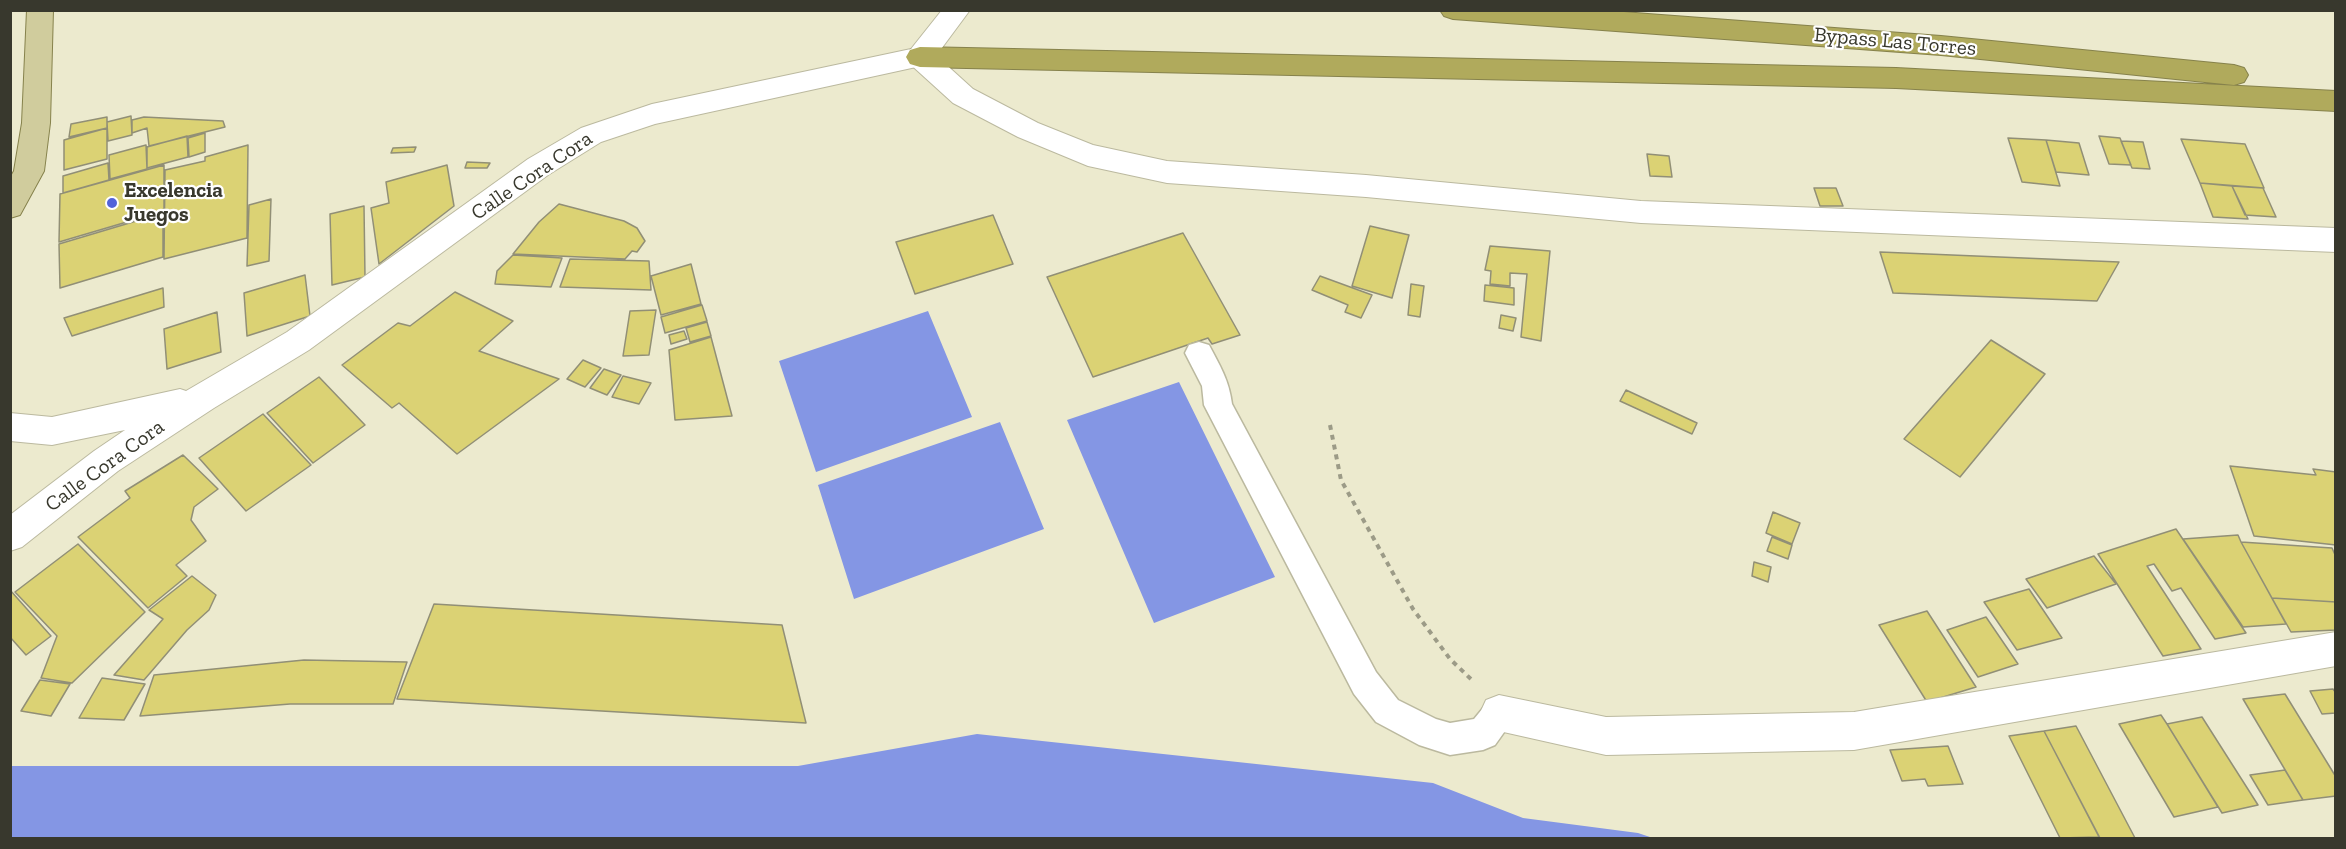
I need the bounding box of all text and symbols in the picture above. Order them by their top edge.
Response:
street label: Bypass Las Torres [1813,22,1977,62]
street label: Calle Cora Cora [467,126,597,226]
place label: Excelencia Juegos [124,178,223,228]
marker: Excelencia Juegos [105,196,119,210]
street label: Calle Cora Cora [41,414,169,518]

